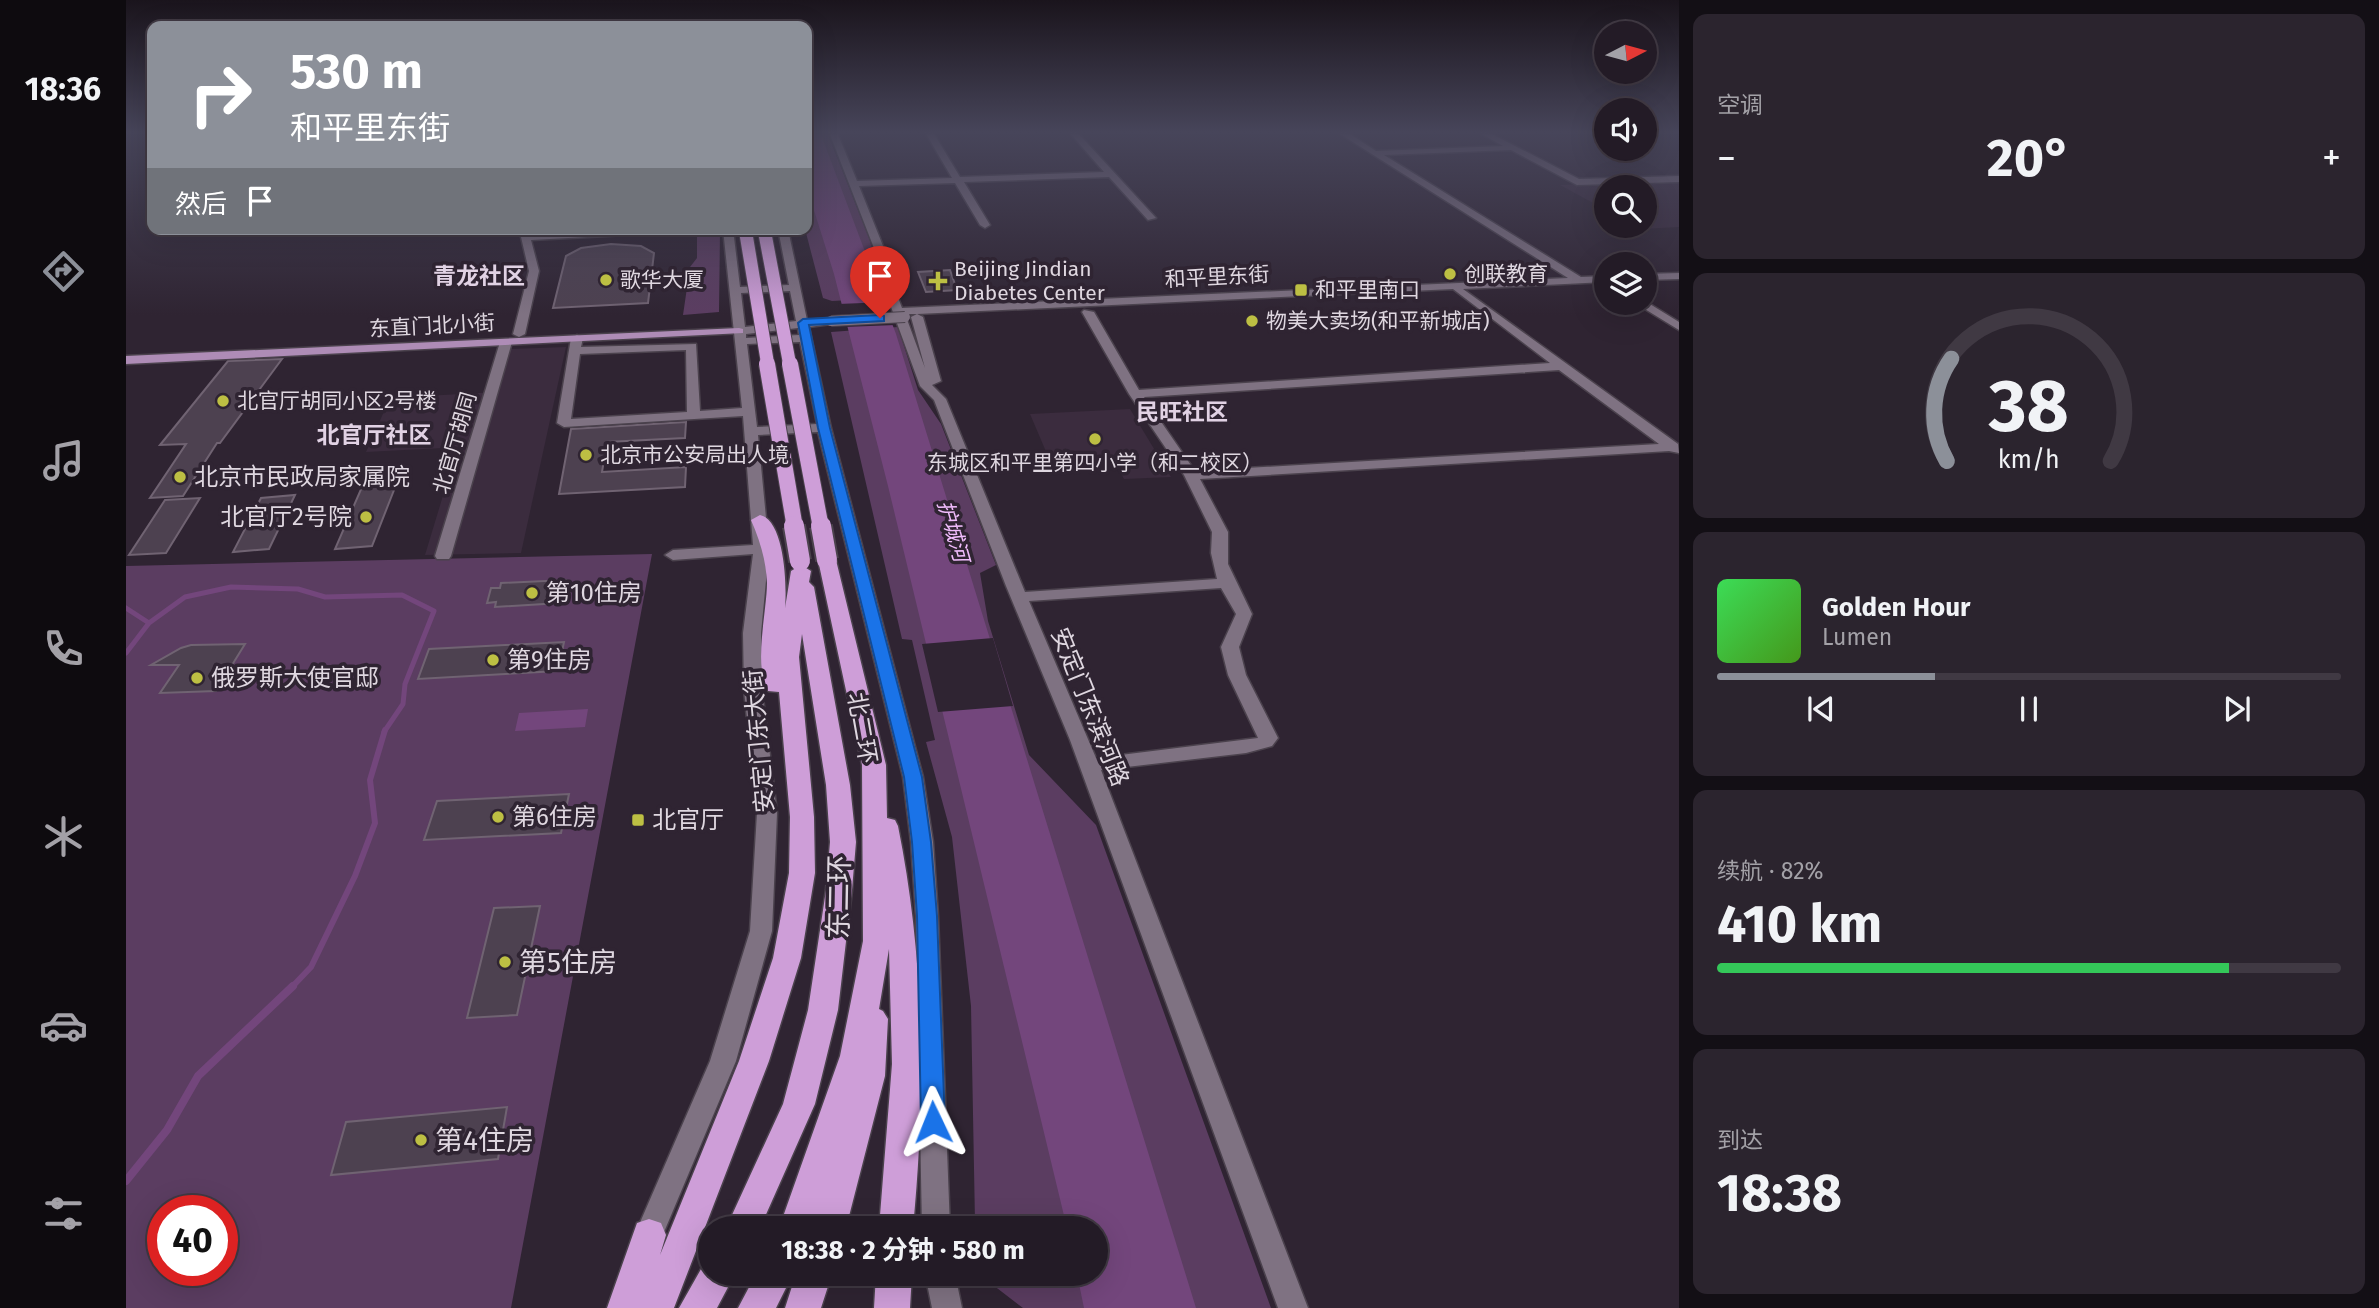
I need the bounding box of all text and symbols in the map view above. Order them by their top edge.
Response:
north arrow [1594,21,1657,84]
map controls [1594,21,1657,315]
text: 530 m [290,42,423,101]
icon: right [175,49,266,140]
text: 18:36 [25,70,101,108]
text: 空调 [1717,91,1763,119]
button: sound [1594,98,1657,161]
text: 和平里东街 [290,109,450,147]
text: 20° [1987,127,2071,190]
text: − [1717,135,1736,181]
text: + [2322,135,2341,181]
button: search [1594,175,1657,238]
icon: arrive [241,182,279,220]
text: 然后 [175,189,227,220]
pin [850,246,910,318]
icon: directions [39,247,88,296]
button: layers [1594,252,1657,315]
place label: Beijing Jindian Diabetes Center [954,256,1105,306]
icon: arrive [861,257,899,295]
street label: 和平里东街 [1164,261,1270,293]
place label: 创联教育 [1464,261,1548,287]
district label: 青龙社区 [433,262,525,290]
marker: 创联教育 [1442,266,1458,282]
place label: 歌华大厦 [620,267,704,293]
marker: Beijing Jindian Diabetes Center [928,271,948,291]
marker: 歌华大厦 [598,272,614,288]
place label: 和平里南口 [1315,277,1420,303]
marker: 和平里南口 [1293,282,1309,298]
place label: 物美大卖场(和平新城店) [1266,308,1490,334]
street label: 东直门北小街 [368,310,496,342]
marker: 物美大卖场(和平新城店) [1244,313,1260,329]
text: 38 [1988,364,2069,451]
place label: 北官厅胡同小区2号楼 [237,388,436,414]
street label: 北官厅胡同 [428,389,482,497]
marker: 北官厅胡同小区2号楼 [215,393,231,409]
district label: 民旺社区 [1136,398,1228,426]
district label: 北官厅社区 [317,421,432,449]
marker: 东城区和平里第四小学（和二校区） [1087,431,1103,447]
icon: music [39,436,88,485]
place label: 北京市公安局出人境 [600,442,789,468]
text: km/h [1998,445,2060,475]
marker: 北京市公安局出人境 [578,447,594,463]
place label: 东城区和平里第四小学（和二校区） [927,450,1263,476]
place label: 北京市民政局家属院 [194,463,410,491]
marker: 北京市民政局家属院 [172,469,188,485]
water label: 护城河 [932,497,975,569]
place label: 北官厅2号院 [220,503,352,531]
marker: 北官厅2号院 [358,509,374,525]
place label: 第10住房 [546,579,642,607]
marker: 第10住房 [524,585,540,601]
text: Golden Hour [1822,592,1970,623]
text: Lumen [1822,623,1892,651]
icon: phone [39,624,88,673]
street label: 安定门东滨河路 [1046,624,1134,790]
place label: 第9住房 [507,646,592,674]
marker: 第9住房 [485,652,501,668]
place label: 俄罗斯大使官邸 [211,664,379,692]
street label: 安定门东大街 [739,668,779,814]
marker: 俄罗斯大使官邸 [189,670,205,686]
street label: 北二环 [842,690,882,766]
icon: previous [1802,690,1840,728]
icon: pause [2010,690,2048,728]
icon: next [2218,690,2256,728]
place label: 第6住房 [512,803,597,831]
place label: 北官厅 [652,806,724,834]
marker: 第6住房 [490,809,506,825]
icon: climate [39,812,88,861]
marker: 北官厅 [630,812,646,828]
street label: 东二环 [822,855,856,939]
text: 续航 · 82% [1717,857,1824,885]
text: 410 km [1717,893,1882,956]
place label: 第5住房 [519,946,617,979]
marker: 第5住房 [497,954,513,970]
icon: car [39,1001,88,1050]
position arrow [896,1085,970,1159]
place label: 第4住房 [435,1124,534,1157]
text: 到达 [1717,1126,1763,1154]
marker: 第4住房 [413,1132,429,1148]
text: 18:38 [1717,1162,1842,1225]
icon: filters [39,1189,88,1238]
speed limit sign: 40 [147,1195,238,1286]
text: 18:38 · 2 分钟 · 580 m [781,1235,1025,1266]

